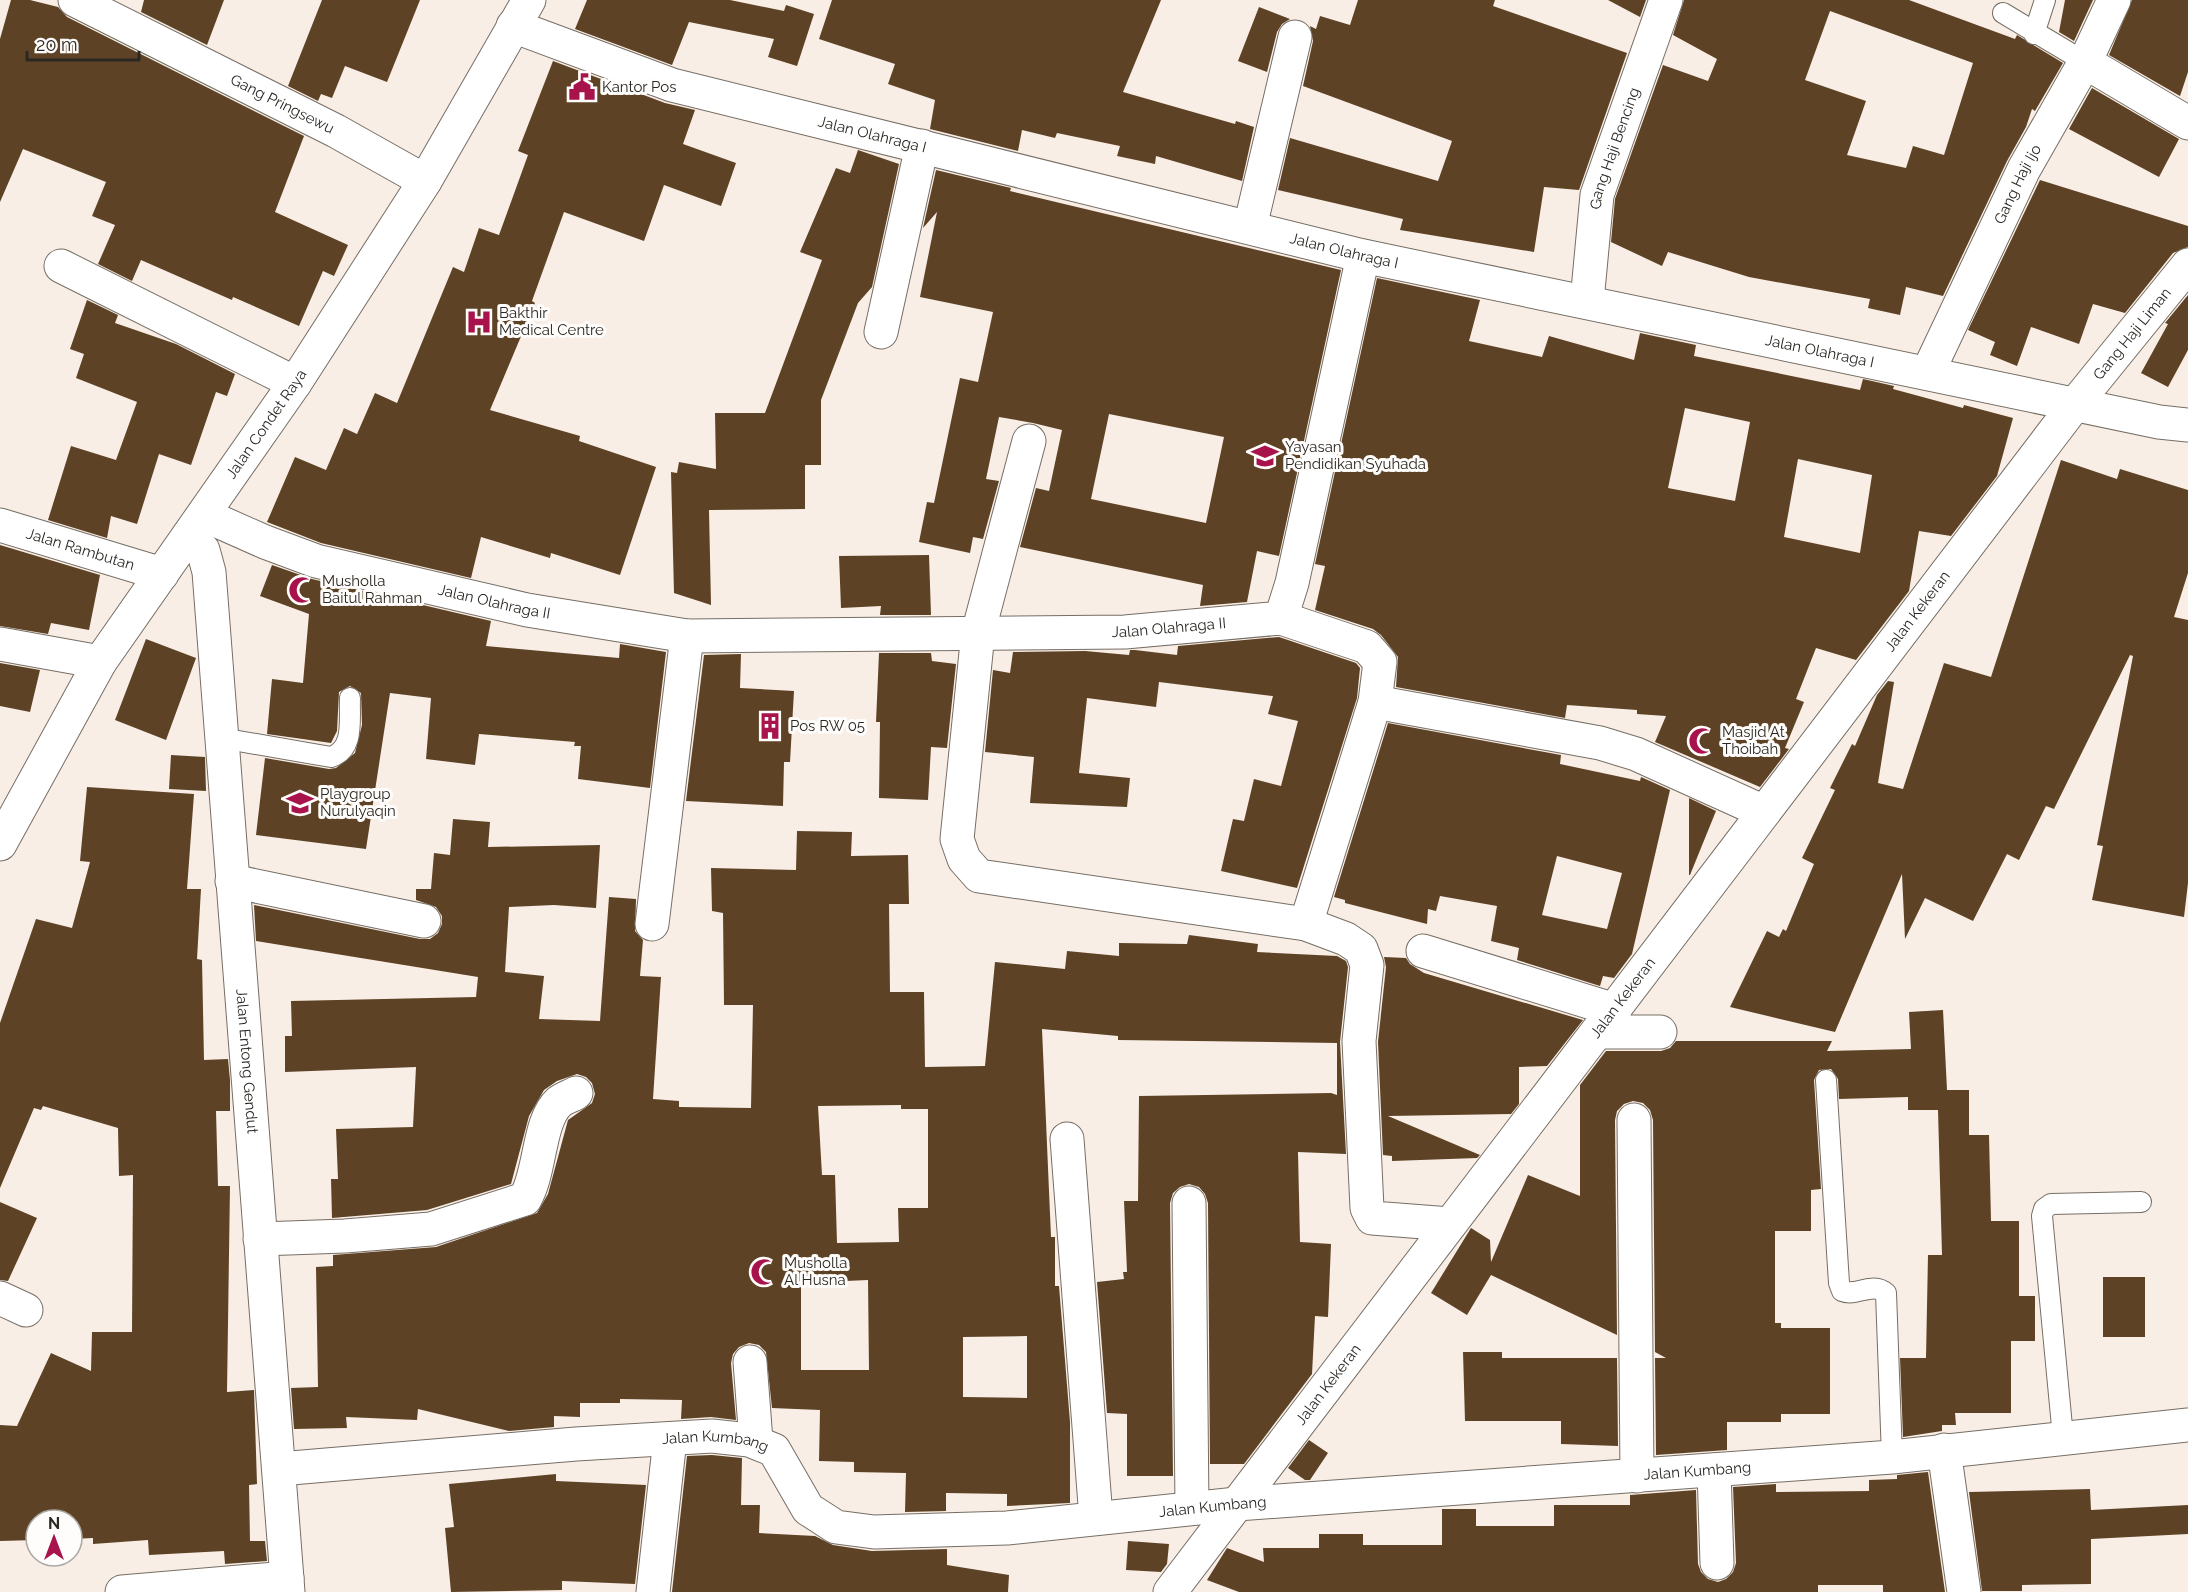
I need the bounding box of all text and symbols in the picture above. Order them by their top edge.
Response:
scale bar [27,24,140,62]
text: 20 m [36,34,78,55]
street label: Gang Pringsewu [228,71,337,138]
public building icon: Kantor Pos [567,72,597,102]
place label: Kantor Pos [602,78,676,96]
street label: Gang Haji Bencing [1587,85,1643,210]
street label: Jalan Olahraga I [816,113,928,157]
street label: Gang Haji Ijo [1990,141,2045,227]
street label: Jalan Olahraga I [1288,229,1400,272]
street label: Gang Haji Liman [2090,284,2175,383]
place label: Bakthir Medical Centre [499,304,604,339]
hospital icon: Bakthir Medical Centre [464,307,494,337]
street label: Jalan Olahraga I [1764,331,1876,371]
street label: Jalan Condet Raya [222,366,310,482]
place label: Yayasan Pendidikan Syuhada [1285,438,1426,473]
school or university icon: Yayasan Pendidikan Syuhada [1250,441,1280,471]
street label: Jalan Rambutan [24,524,137,574]
street label: Jalan Kekeran [1881,567,1954,655]
place label: Musholla Baitul Rahman [322,572,422,607]
mosque icon: Musholla Baitul Rahman [287,575,317,605]
street label: Jalan Olahraga II [436,581,552,623]
street label: Jalan Olahraga II [1112,614,1227,641]
building icon: Pos RW 05 [755,711,785,741]
place label: Pos RW 05 [790,717,865,735]
place label: Masjid At Thoibah [1722,723,1785,758]
mosque icon: Masjid At Thoibah [1687,726,1717,756]
place label: Playgroup Nurulyaqin [320,785,396,820]
school or university icon: Playgroup Nurulyaqin [285,788,315,818]
street label: Jalan Kekeran [1586,954,1659,1042]
street label: Jalan Entong Gendut [232,988,261,1134]
place label: Musholla Al Husna [784,1254,847,1289]
mosque icon: Musholla Al Husna [749,1257,779,1287]
street label: Jalan Kekeran [1292,1340,1365,1428]
street label: Jalan Kumbang [661,1427,771,1456]
street label: Jalan Kumbang [1643,1458,1752,1484]
street label: Jalan Kumbang [1158,1493,1267,1521]
north arrow [24,1508,84,1568]
text: N [48,1514,60,1533]

